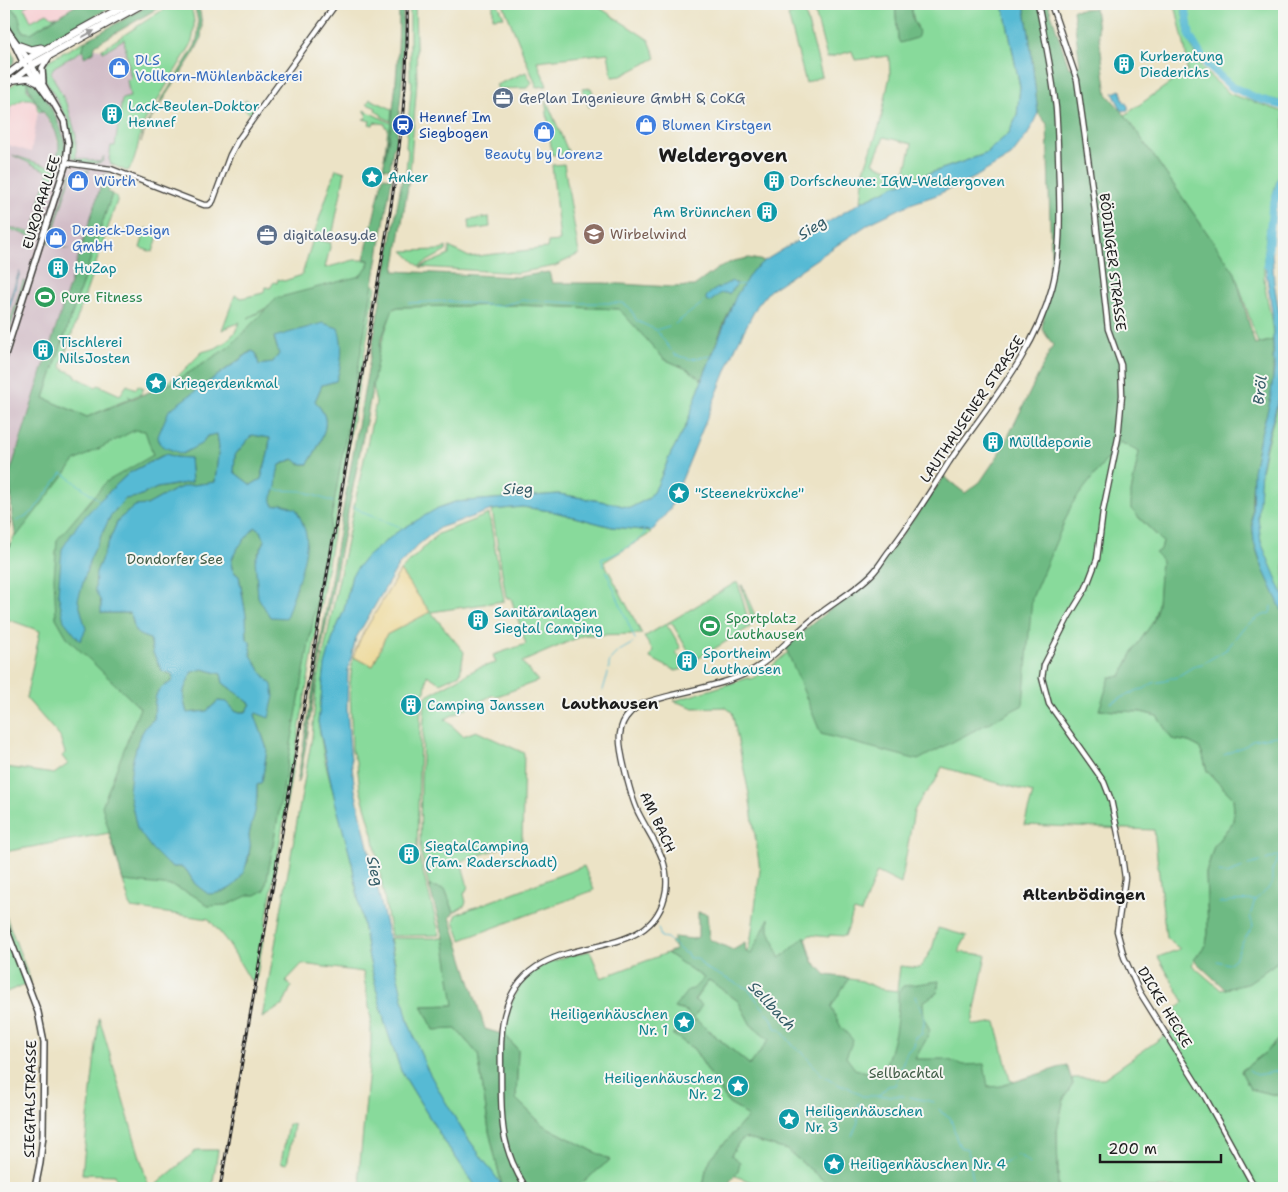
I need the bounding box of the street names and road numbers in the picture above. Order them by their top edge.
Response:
street label: EUROPAALLEE [18,153,64,251]
street label: BÖDINGER STRASSE [1096,192,1130,332]
street label: LAUTHAUSENER STRASSE [916,332,1028,486]
street label: AM BACH [636,789,680,855]
street label: DICKE HECKE [1134,963,1196,1051]
street label: SIEGTALSTRASSE [20,1040,40,1158]

